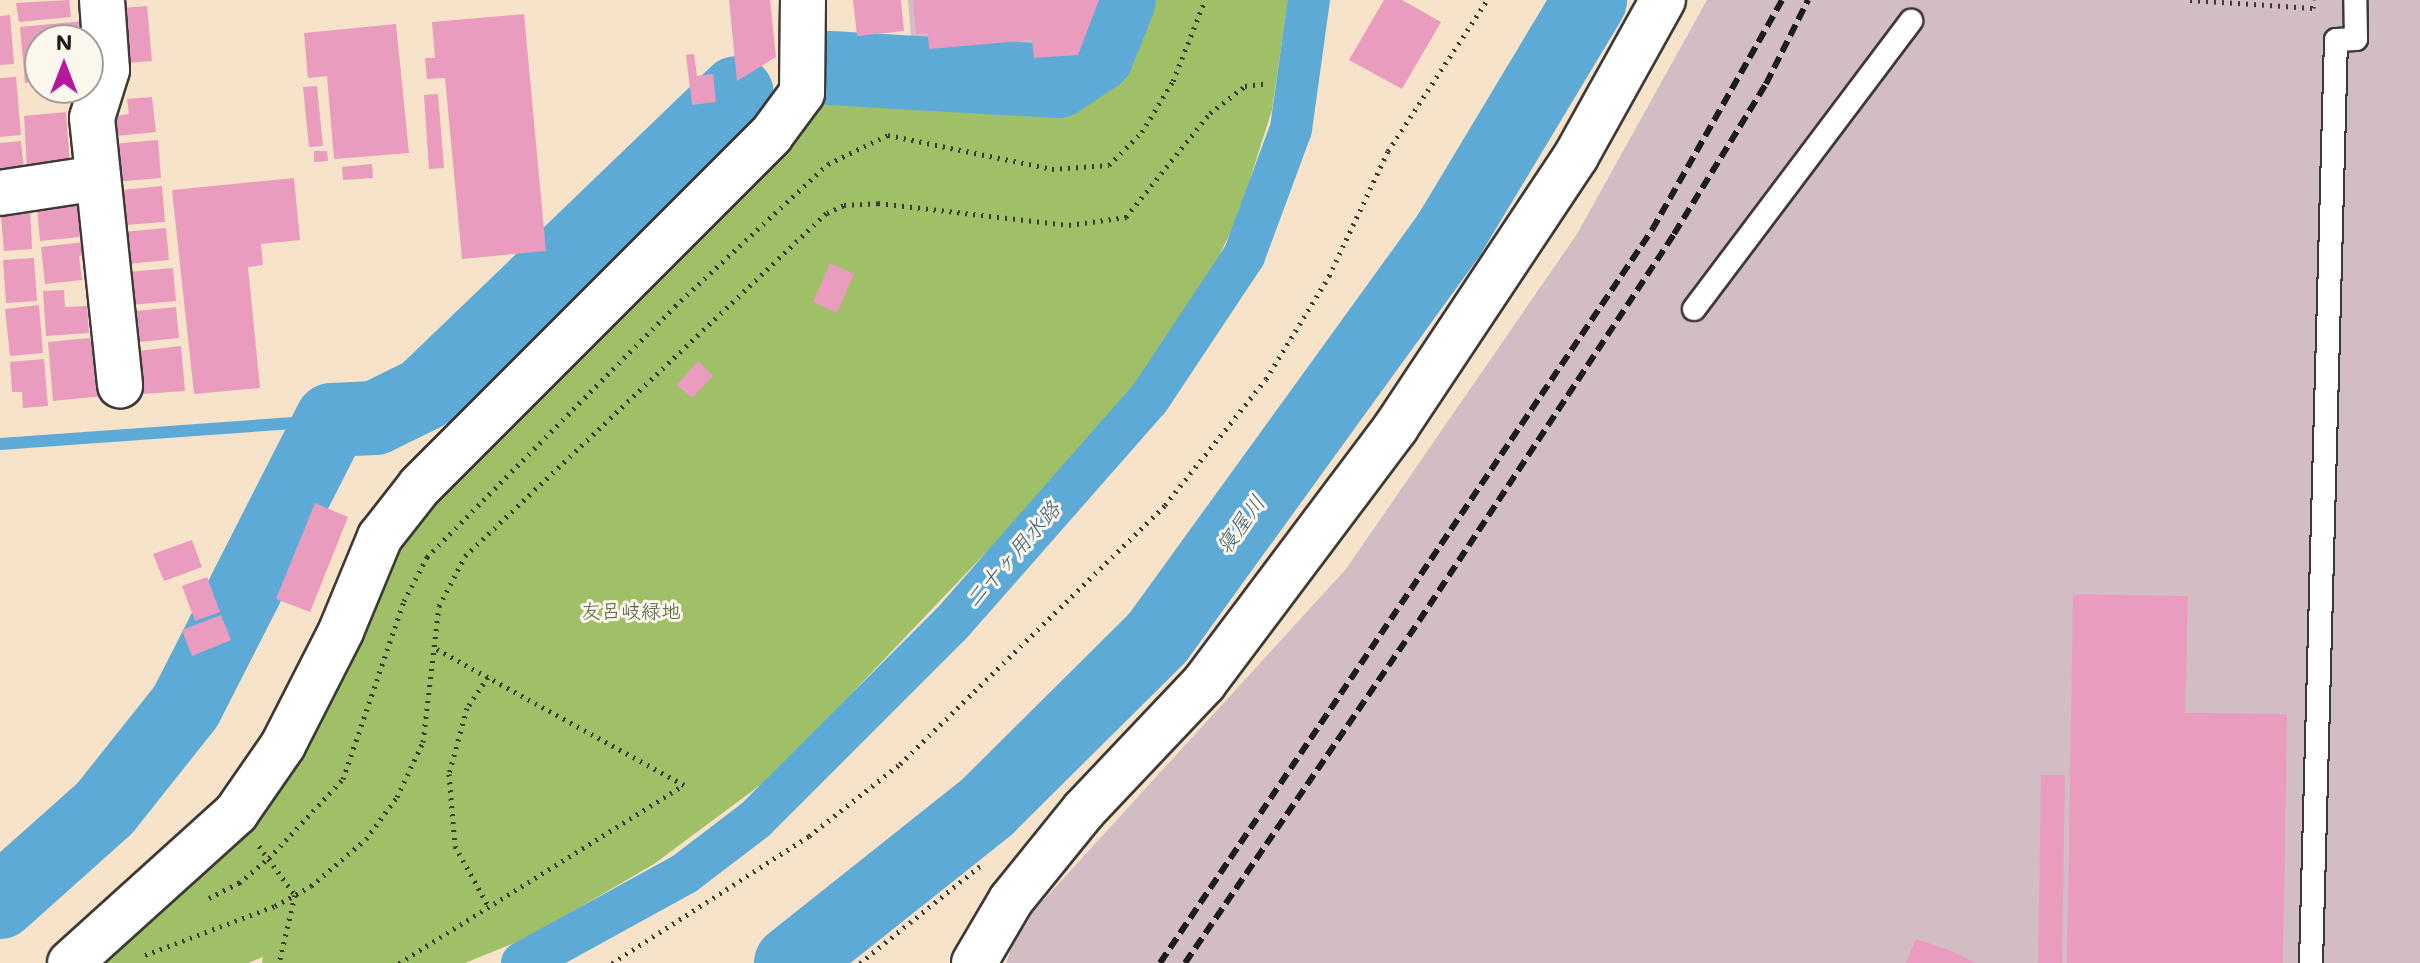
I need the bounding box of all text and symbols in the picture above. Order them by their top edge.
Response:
north arrow [24,24,104,104]
text: N [56,27,72,56]
water label: 寝屋川 [1210,490,1270,558]
water label: 二十ヶ用水路 [959,496,1065,612]
park label: 友呂岐緑地 [581,598,681,622]

